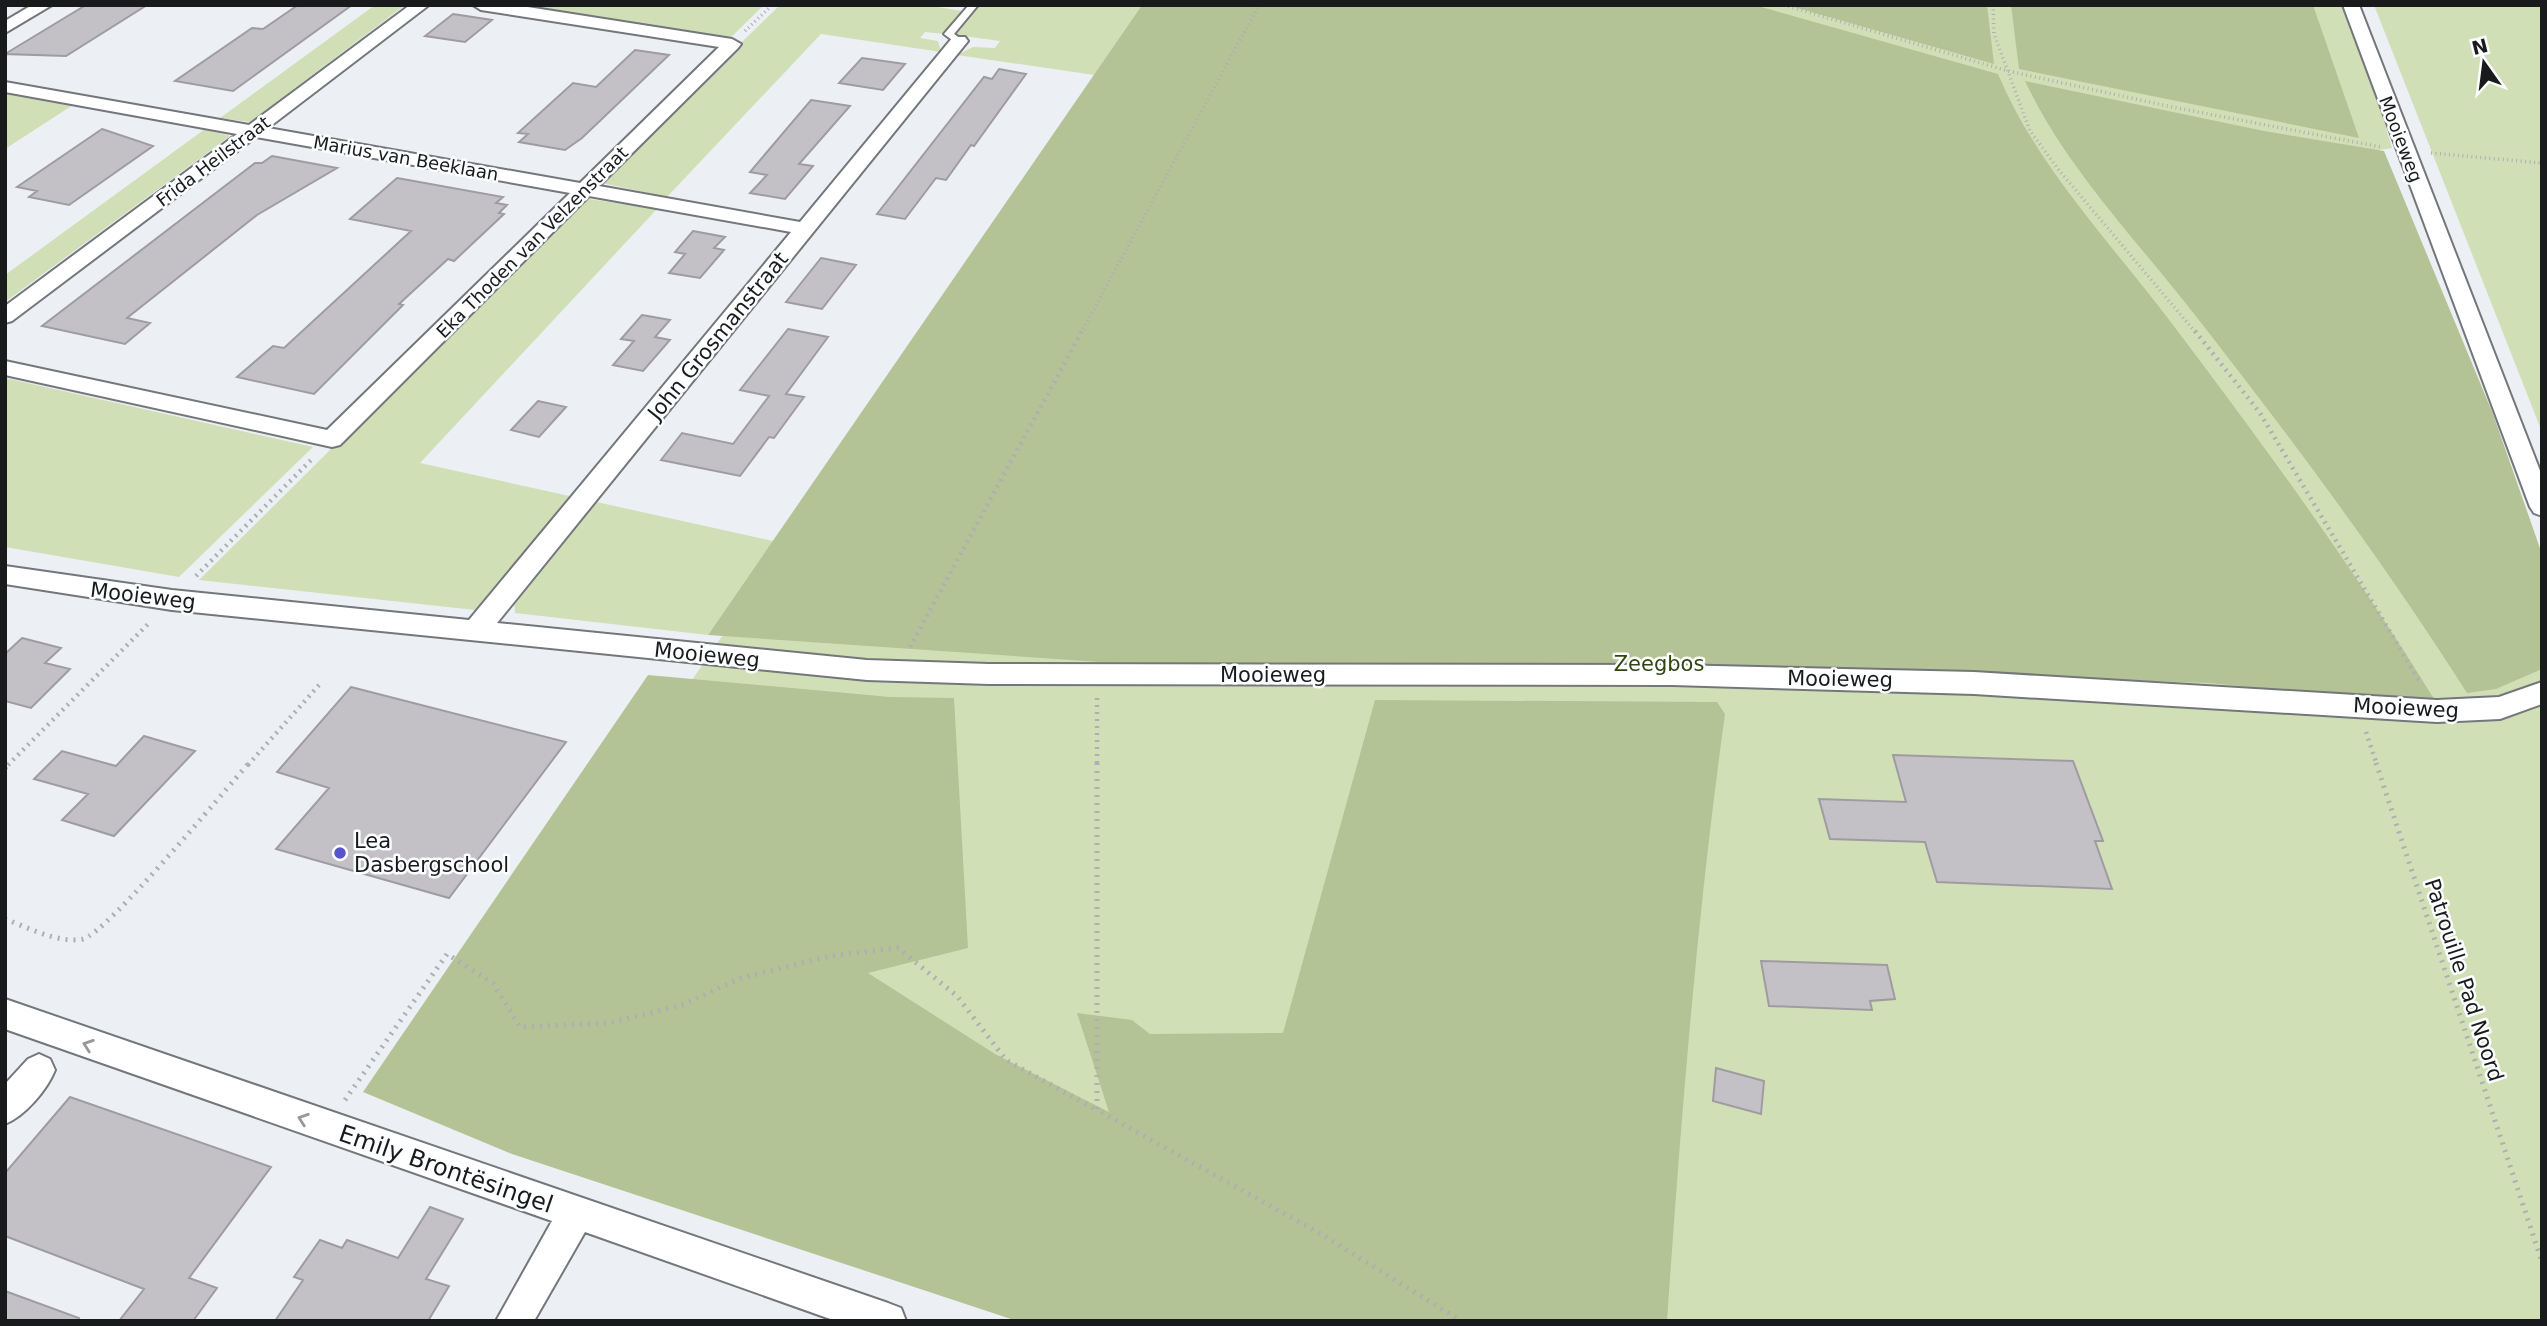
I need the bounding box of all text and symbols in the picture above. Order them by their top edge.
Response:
north arrow [2449,28,2519,98]
text: N [2470,34,2490,59]
street label: Mooieweg [2375,93,2427,185]
street label: Frida Heilstraat [152,111,274,211]
street label: Marius van Beeklaan [312,131,500,185]
street label: Eka Thoden van Velzenstraat [432,142,632,342]
street label: John Grosmanstraat [642,247,793,426]
street label: Mooieweg [89,578,197,614]
street label: Mooieweg [653,638,761,672]
park label: Zeegbos [1614,652,1704,676]
street label: Mooieweg [1220,663,1326,687]
street label: Mooieweg [1787,666,1893,692]
street label: Mooieweg [2352,693,2460,723]
place label: Lea Dasbergschool [354,829,509,877]
marker: Lea Dasbergschool [332,845,348,861]
street label: Patrouille Pad Noord [2420,876,2508,1084]
one-way arrow [82,1039,95,1053]
one-way arrow [297,1113,309,1127]
street label: Emily Brontësingel [335,1119,557,1219]

